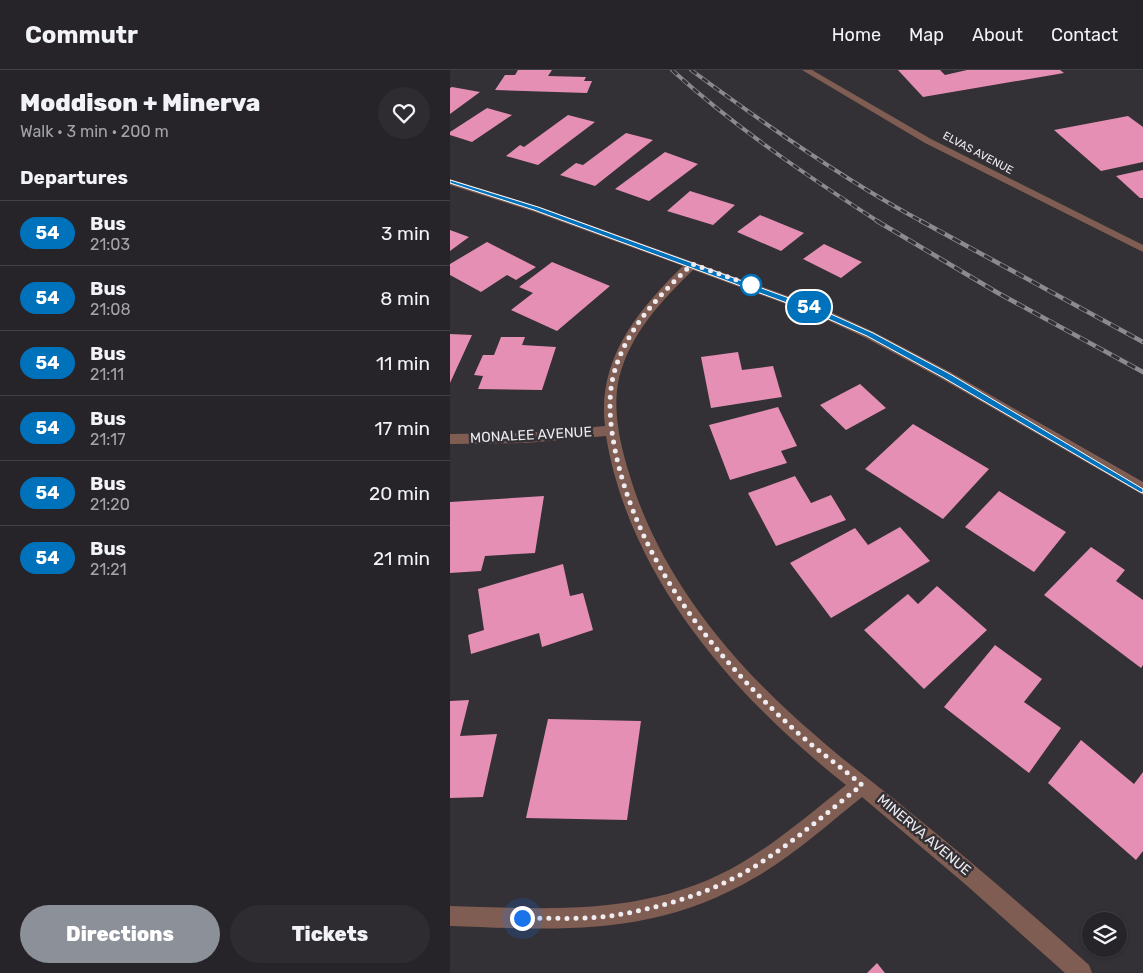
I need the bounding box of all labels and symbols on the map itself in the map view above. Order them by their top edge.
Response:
street label: ELVAS AVENUE [941,129,1016,177]
unlabelled marker [740,274,762,296]
line badge: 54 [786,291,832,323]
street label: MONALEE AVENUE [470,423,592,447]
street label: MINERVA AVENUE [874,791,974,879]
your location [510,906,535,931]

